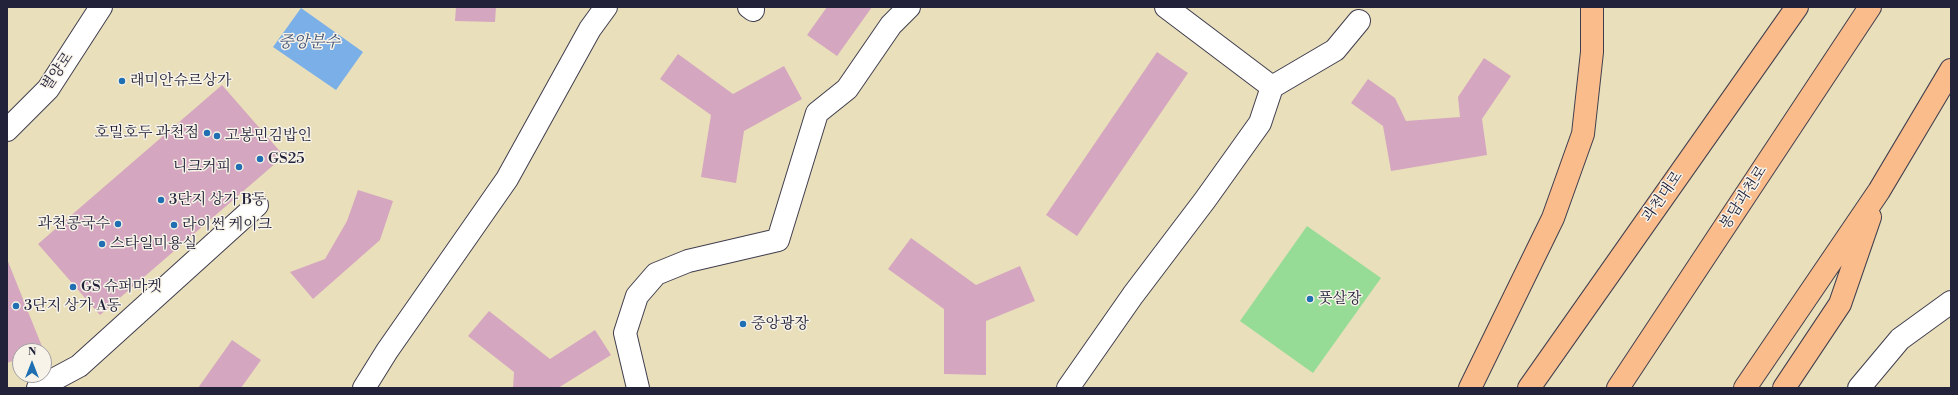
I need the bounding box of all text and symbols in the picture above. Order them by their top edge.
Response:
water label: 중앙분수 [278,33,340,53]
street label: 별양로 [38,49,78,95]
place label: 래미안슈르상가 [130,72,231,90]
marker: 래미안슈르상가 [117,76,127,86]
place label: 호밀호두 과천점 [94,124,199,142]
place label: 고봉민김밥인 [225,127,312,145]
marker: 호밀호두 과천점 [202,128,212,138]
marker: 고봉민김밥인 [212,131,222,141]
place label: GS25 [268,150,304,168]
marker: GS25 [255,154,265,164]
place label: 니크커피 [173,158,231,176]
marker: 니크커피 [234,162,244,172]
street label: 봉담과천로 [1717,163,1771,233]
street label: 과천대로 [1639,168,1687,226]
place label: 3단지 상가 B동 [169,191,266,209]
marker: 3단지 상가 B동 [156,195,166,205]
place label: 과천콩국수 [38,215,110,233]
place label: 라이썬 케이크 [182,216,272,234]
marker: 과천콩국수 [113,219,123,229]
marker: 라이썬 케이크 [169,220,179,230]
place label: 스타일미용실 [110,235,197,253]
marker: 스타일미용실 [97,239,107,249]
place label: GS 슈퍼마켓 [81,278,162,296]
marker: GS 슈퍼마켓 [68,282,78,292]
place label: 풋살장 [1318,290,1361,308]
marker: 풋살장 [1305,294,1315,304]
place label: 3단지 상가 A동 [24,297,121,315]
marker: 3단지 상가 A동 [11,301,21,311]
place label: 중앙광장 [751,315,809,333]
marker: 중앙광장 [738,319,748,329]
north arrow [12,343,52,383]
text: N [28,345,36,359]

